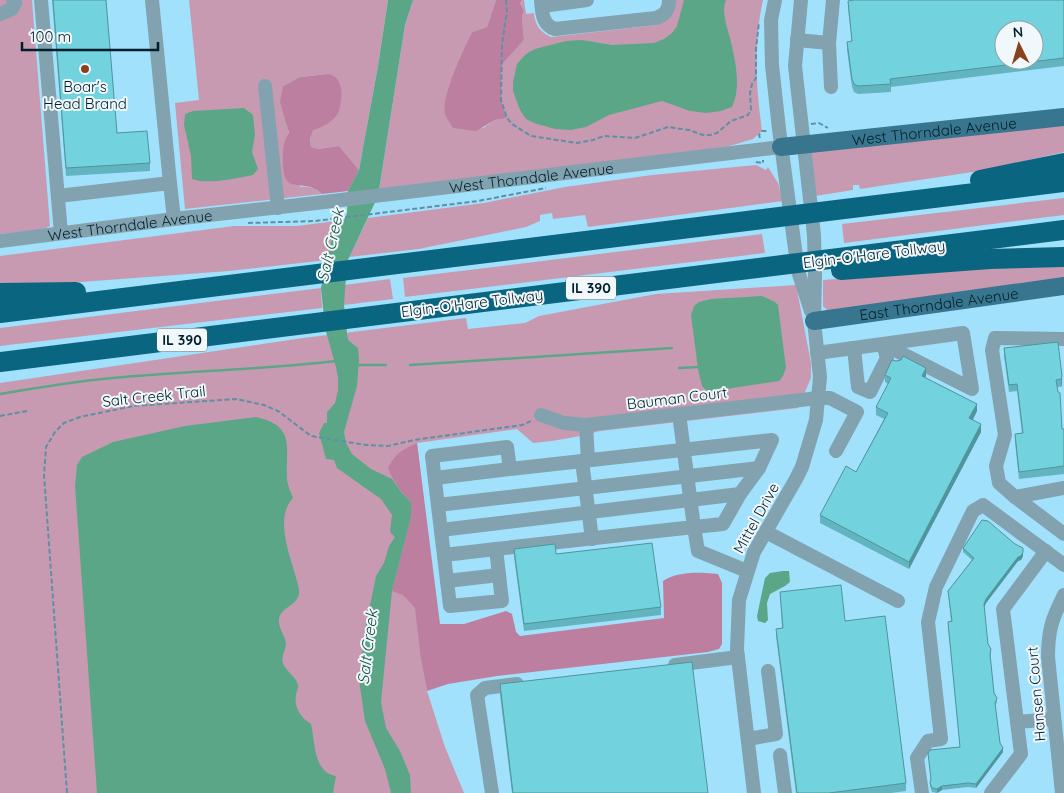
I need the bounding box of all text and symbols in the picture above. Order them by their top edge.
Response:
scale bar [22,20,159,52]
north arrow [994,20,1044,70]
text: N [1012,23,1024,41]
text: 100 m [30,27,71,46]
marker: Boar's Head Brand [79,63,91,75]
place label: Boar's Head Brand [43,77,127,113]
street label: West Thorndale Avenue [851,113,1017,149]
street label: West Thorndale Avenue [448,158,614,196]
street label: West Thorndale Avenue [47,205,213,244]
water label: Salt Creek [312,205,349,284]
street label: Elgin-O'Hare Tollway [802,236,946,272]
road number: IL 390 [566,276,616,300]
street label: East Thorndale Avenue [858,283,1020,324]
street label: Elgin-O'Hare Tollway [400,285,544,321]
road number: IL 390 [157,328,207,352]
street label: Salt Creek Trail [101,381,207,411]
street label: Bauman Court [626,382,728,414]
street label: Mittel Drive [729,479,783,557]
water label: Salt Creek [353,607,382,685]
street label: Hansen Court [1022,646,1050,742]

